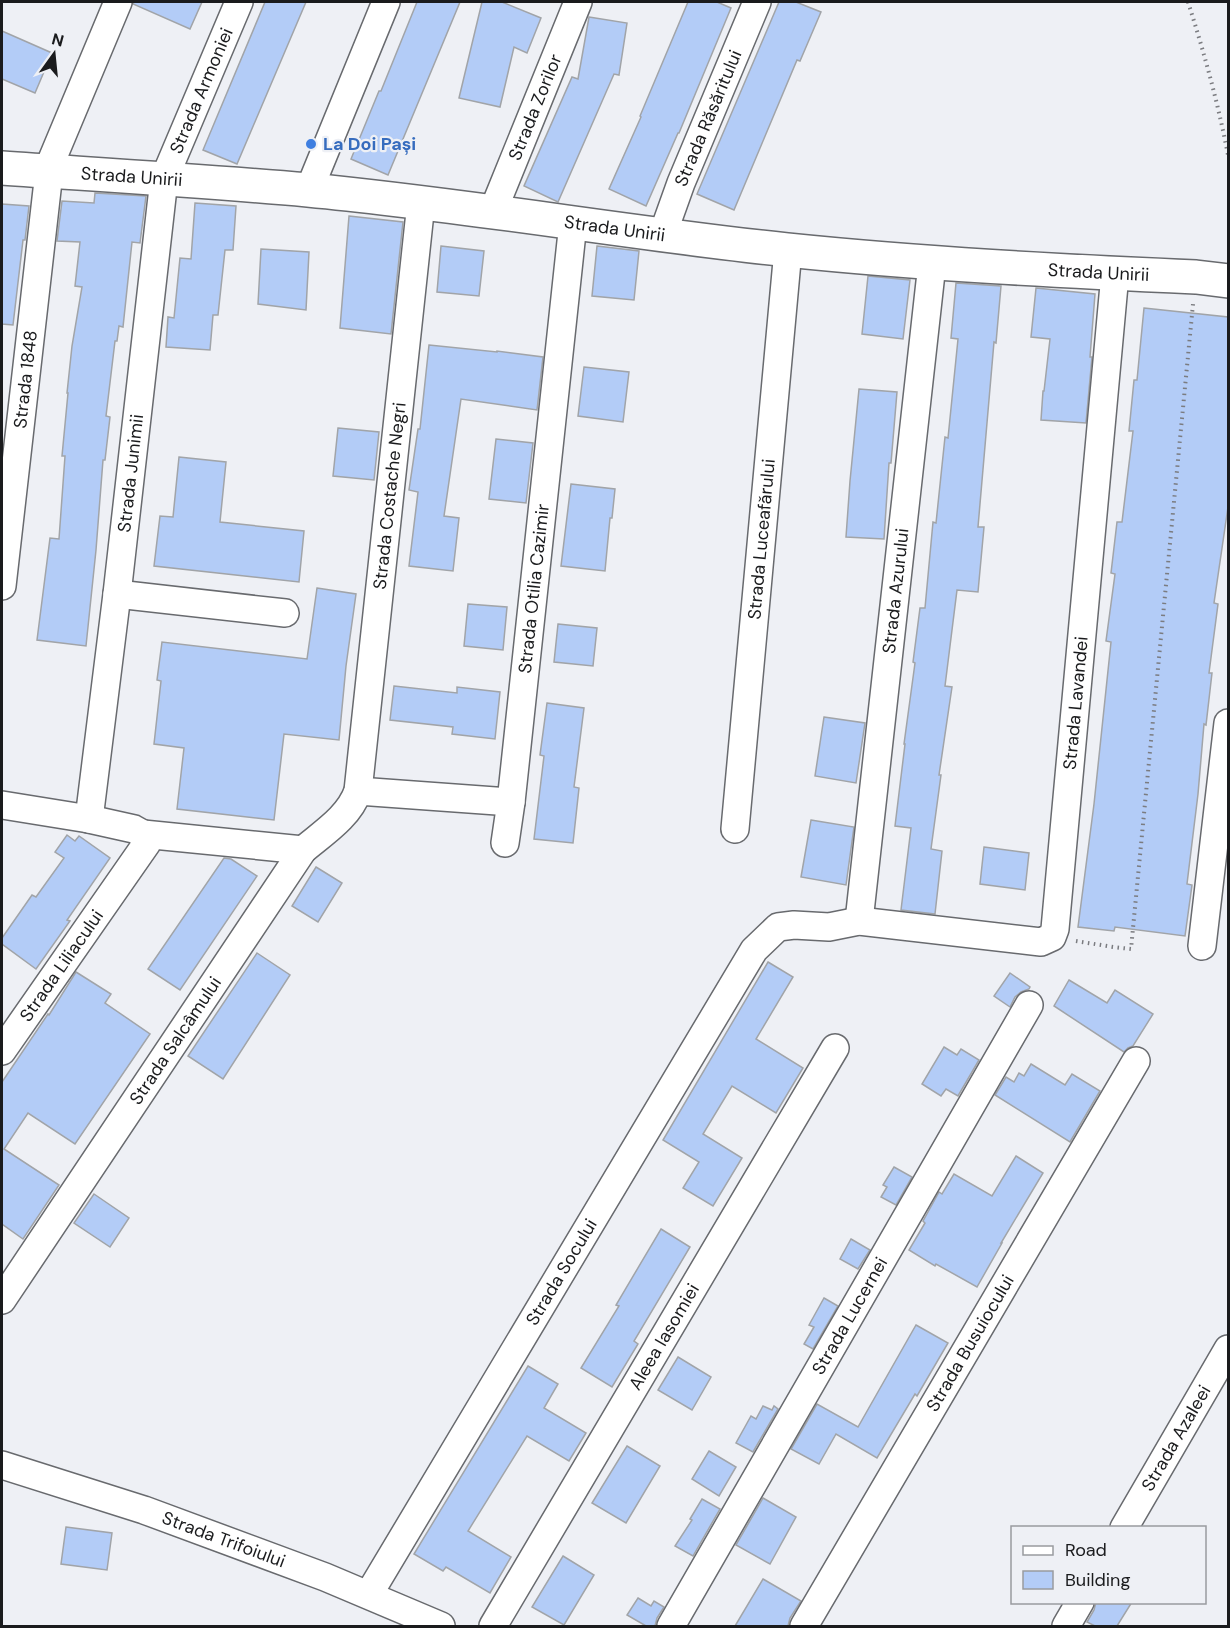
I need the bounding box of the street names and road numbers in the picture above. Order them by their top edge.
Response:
street label: Strada Armoniei [164,24,239,157]
street label: Strada Răsăritului [669,46,748,190]
street label: Strada Zorilor [503,50,568,164]
street label: Strada Unirii [80,161,183,192]
street label: Strada Unirii [563,210,667,247]
street label: Strada Unirii [1047,258,1150,287]
street label: Strada 1848 [8,329,43,430]
street label: Strada Costache Negri [368,401,412,591]
street label: Strada Junimii [112,413,149,534]
street label: Strada Luceafǎrului [742,458,781,621]
street label: Strada Otilia Cazimir [513,502,555,675]
street label: Strada Azurului [877,527,915,655]
street label: Strada Lavandei [1058,635,1094,771]
street label: Strada Liliacului [14,905,109,1026]
street label: Strada Salcâmului [124,972,227,1109]
street label: Strada Socului [520,1214,603,1330]
street label: Strada Lucernei [806,1253,893,1379]
street label: Strada Busuiocului [921,1270,1020,1416]
street label: Aleea Iasomiei [623,1279,705,1394]
street label: Strada Azaleei [1136,1381,1216,1495]
street label: Strada Trifoiului [159,1506,289,1573]

